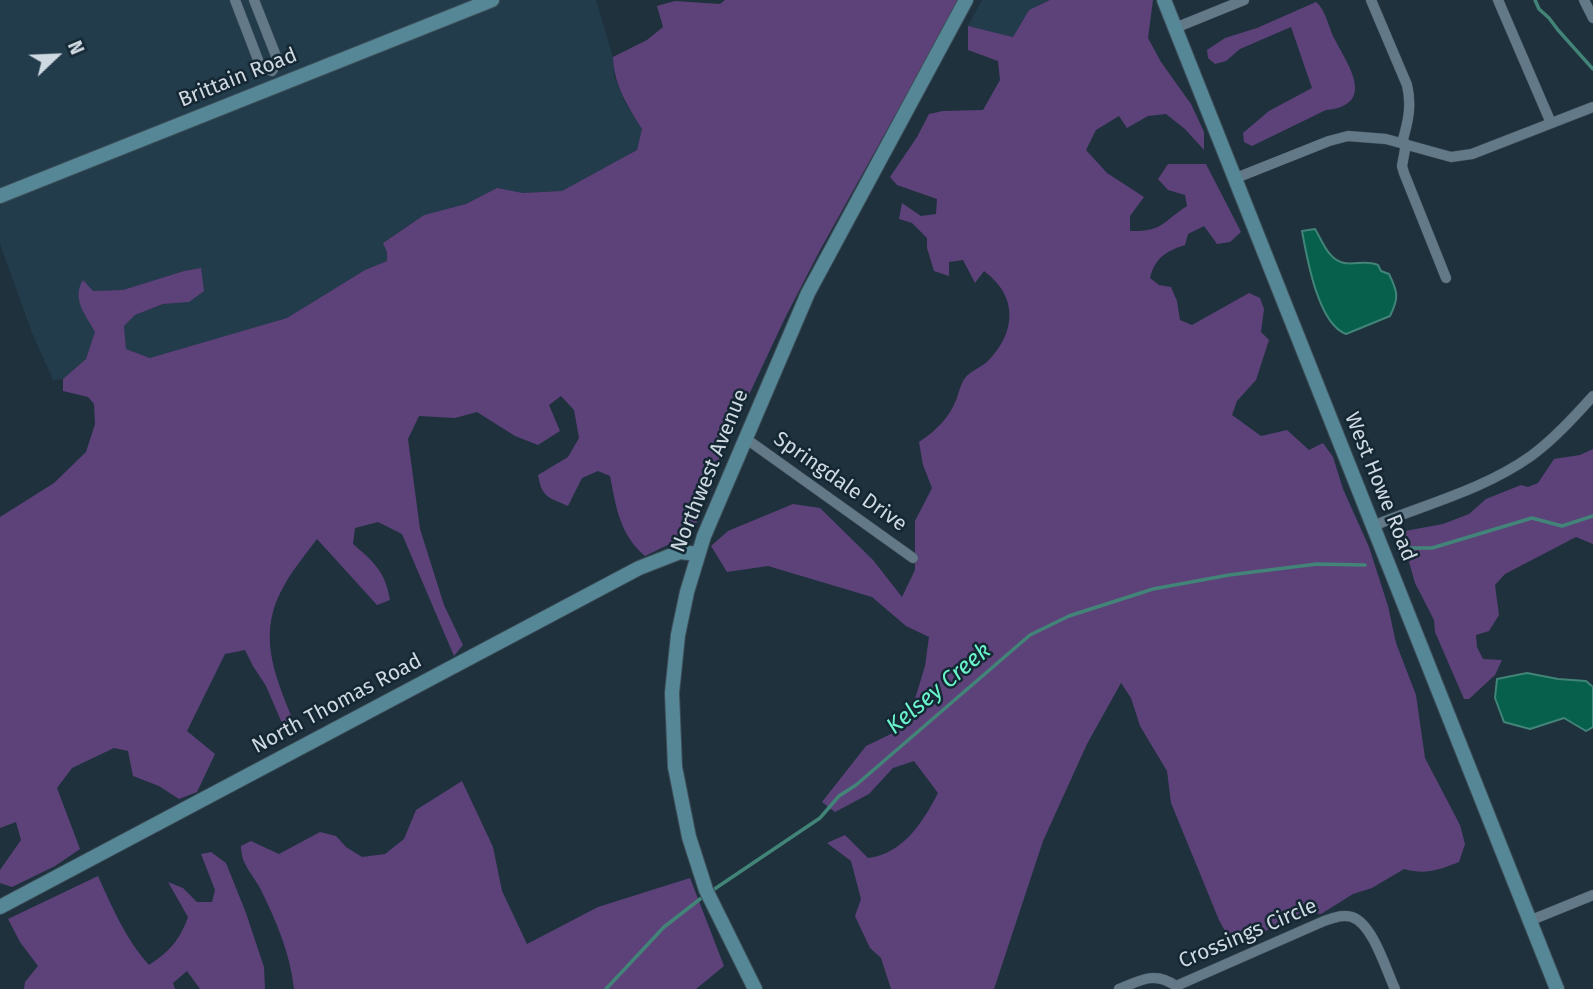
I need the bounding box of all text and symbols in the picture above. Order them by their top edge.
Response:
north arrow [21,21,91,91]
text: N [63,37,89,58]
street label: Brittain Road [175,43,301,113]
street label: Northwest Avenue [666,386,754,556]
street label: West Howe Road [1339,409,1421,565]
street label: Springdale Drive [769,427,911,537]
water label: Kelsey Creek [881,637,997,741]
street label: North Thomas Road [248,649,426,759]
street label: Crossings Circle [1175,894,1321,974]

